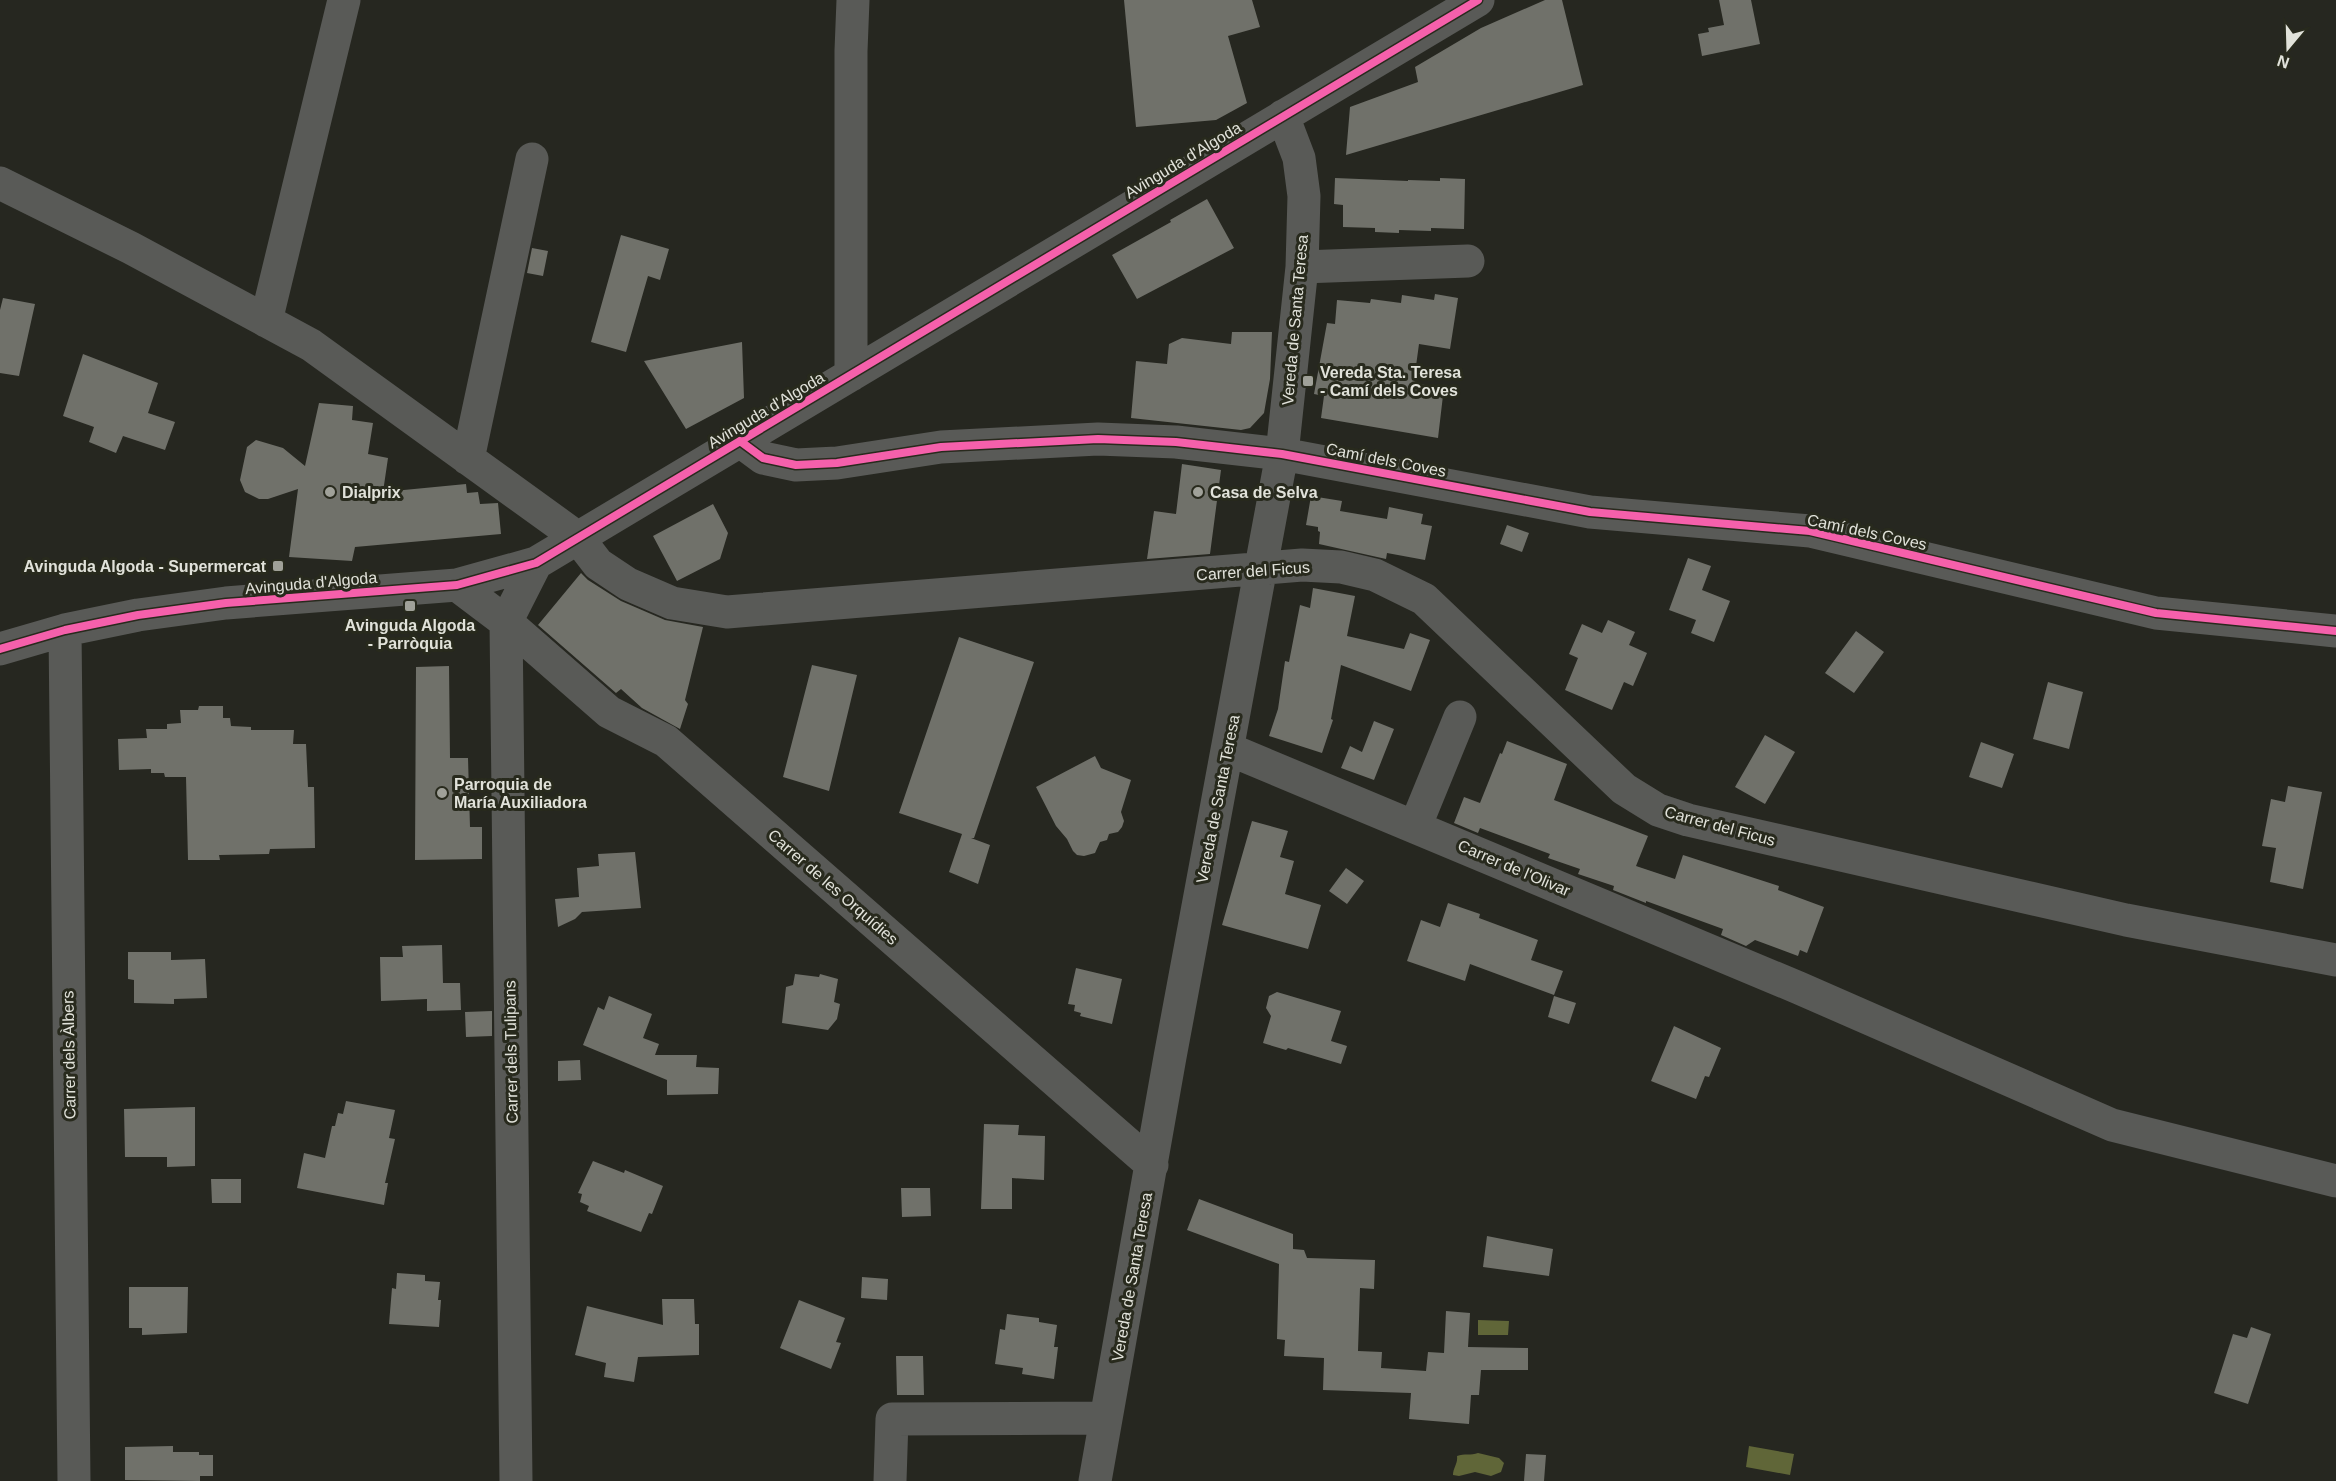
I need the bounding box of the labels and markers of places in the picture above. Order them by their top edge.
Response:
place label: Vereda Sta. Teresa - Camí dels Coves [1320,364,1461,399]
marker: Vereda Sta. Teresa - Camí dels Coves [1301,374,1315,388]
place label: Dialprix [342,484,401,501]
place label: Casa de Selva [1210,484,1318,501]
marker: Dialprix [323,485,337,499]
marker: Casa de Selva [1191,485,1205,499]
place label: Avinguda Algoda - Supermercat [24,558,267,575]
marker: Avinguda Algoda - Supermercat [271,559,285,573]
marker: Avinguda Algoda - Parròquia [403,599,417,613]
place label: Avinguda Algoda - Parròquia [345,617,475,652]
place label: Parroquia de María Auxiliadora [454,776,587,811]
marker: Parroquia de María Auxiliadora [435,786,449,800]

